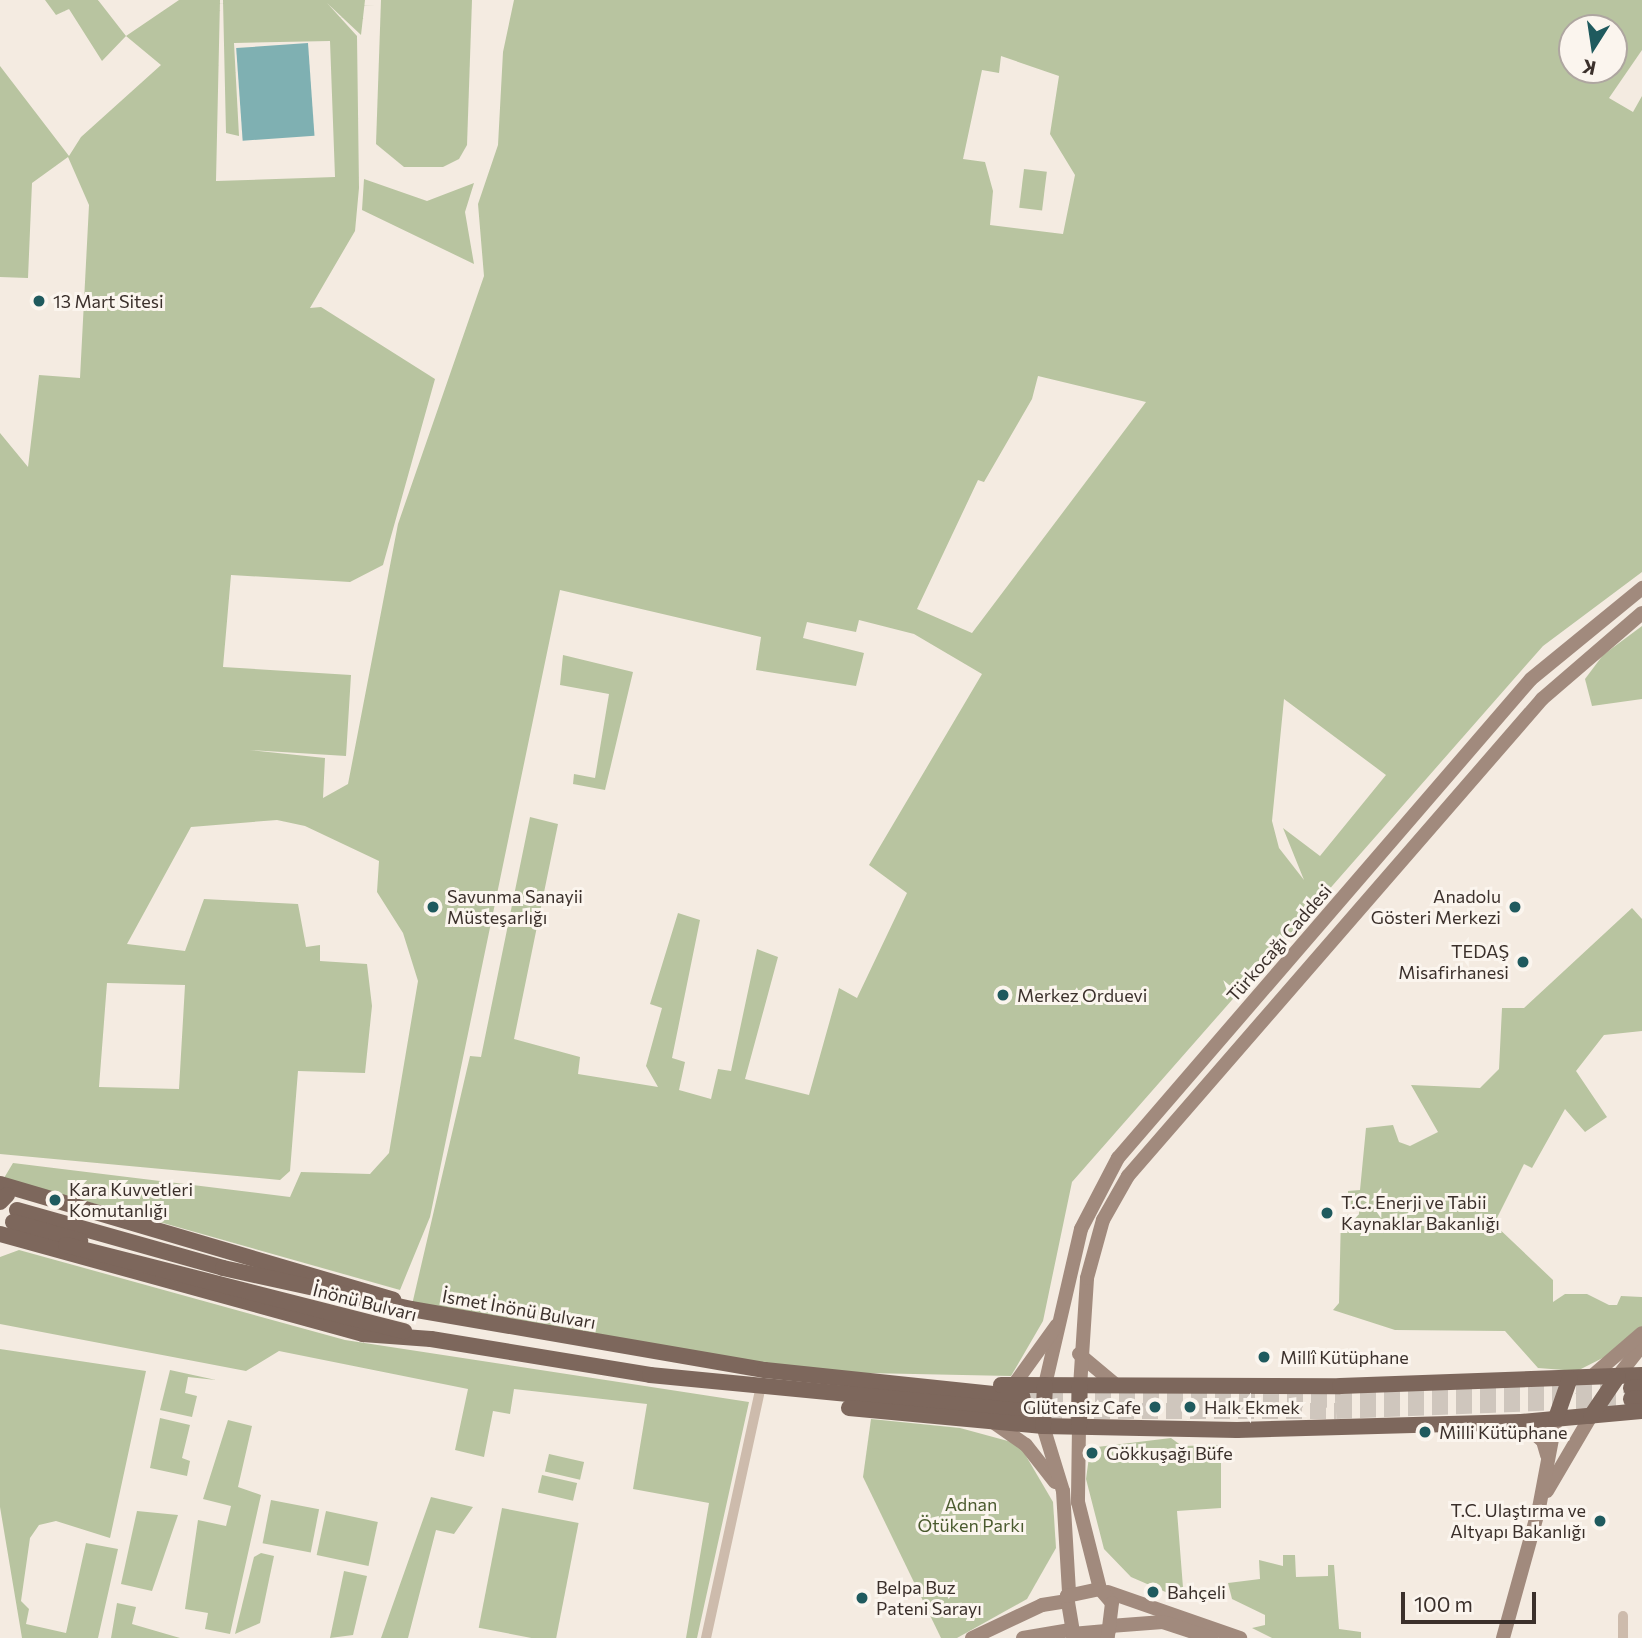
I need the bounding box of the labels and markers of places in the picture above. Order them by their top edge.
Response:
place label: 13 Mart Sitesi [53,290,164,312]
marker: 13 Mart Sitesi [31,293,47,309]
place label: Savunma Sanayii Müsteşarlığı [447,886,583,928]
place label: Anadolu Gösteri Merkezi [1371,886,1501,928]
marker: Savunma Sanayii Müsteşarlığı [425,899,441,915]
marker: Anadolu Gösteri Merkezi [1507,899,1523,915]
place label: TEDAŞ Misafirhanesi [1398,941,1509,984]
marker: TEDAŞ Misafirhanesi [1515,954,1531,970]
place label: Merkez Orduevi [1017,984,1147,1006]
marker: Merkez Orduevi [995,987,1011,1003]
place label: Kara Kuvvetleri Komutanlığı [69,1179,193,1222]
marker: Kara Kuvvetleri Komutanlığı [47,1192,63,1208]
place label: T.C. Enerji ve Tabii Kaynaklar Bakanlığı [1341,1192,1500,1234]
marker: T.C. Enerji ve Tabii Kaynaklar Bakanlığı [1319,1205,1335,1221]
place label: Millî Kütüphane [1280,1346,1409,1368]
marker: Millî Kütüphane [1254,1347,1274,1367]
place label: Glütensiz Cafe [1023,1396,1141,1418]
place label: Halk Ekmek [1204,1396,1300,1418]
marker: Glütensiz Cafe [1147,1399,1163,1415]
marker: Halk Ekmek [1182,1399,1198,1415]
place label: Milli Kütüphane [1439,1421,1568,1443]
marker: Milli Kütüphane [1417,1424,1433,1440]
place label: Gökkuşağı Büfe [1106,1442,1233,1464]
marker: Gökkuşağı Büfe [1084,1445,1100,1461]
place label: T.C. Ulaştırma ve Altyapı Bakanlığı [1450,1500,1586,1542]
marker: T.C. Ulaştırma ve Altyapı Bakanlığı [1592,1513,1608,1529]
place label: Belpa Buz Pateni Sarayı [876,1577,982,1620]
place label: Bahçeli [1167,1581,1226,1603]
marker: Bahçeli [1145,1584,1161,1600]
marker: Belpa Buz Pateni Sarayı [854,1590,870,1606]

